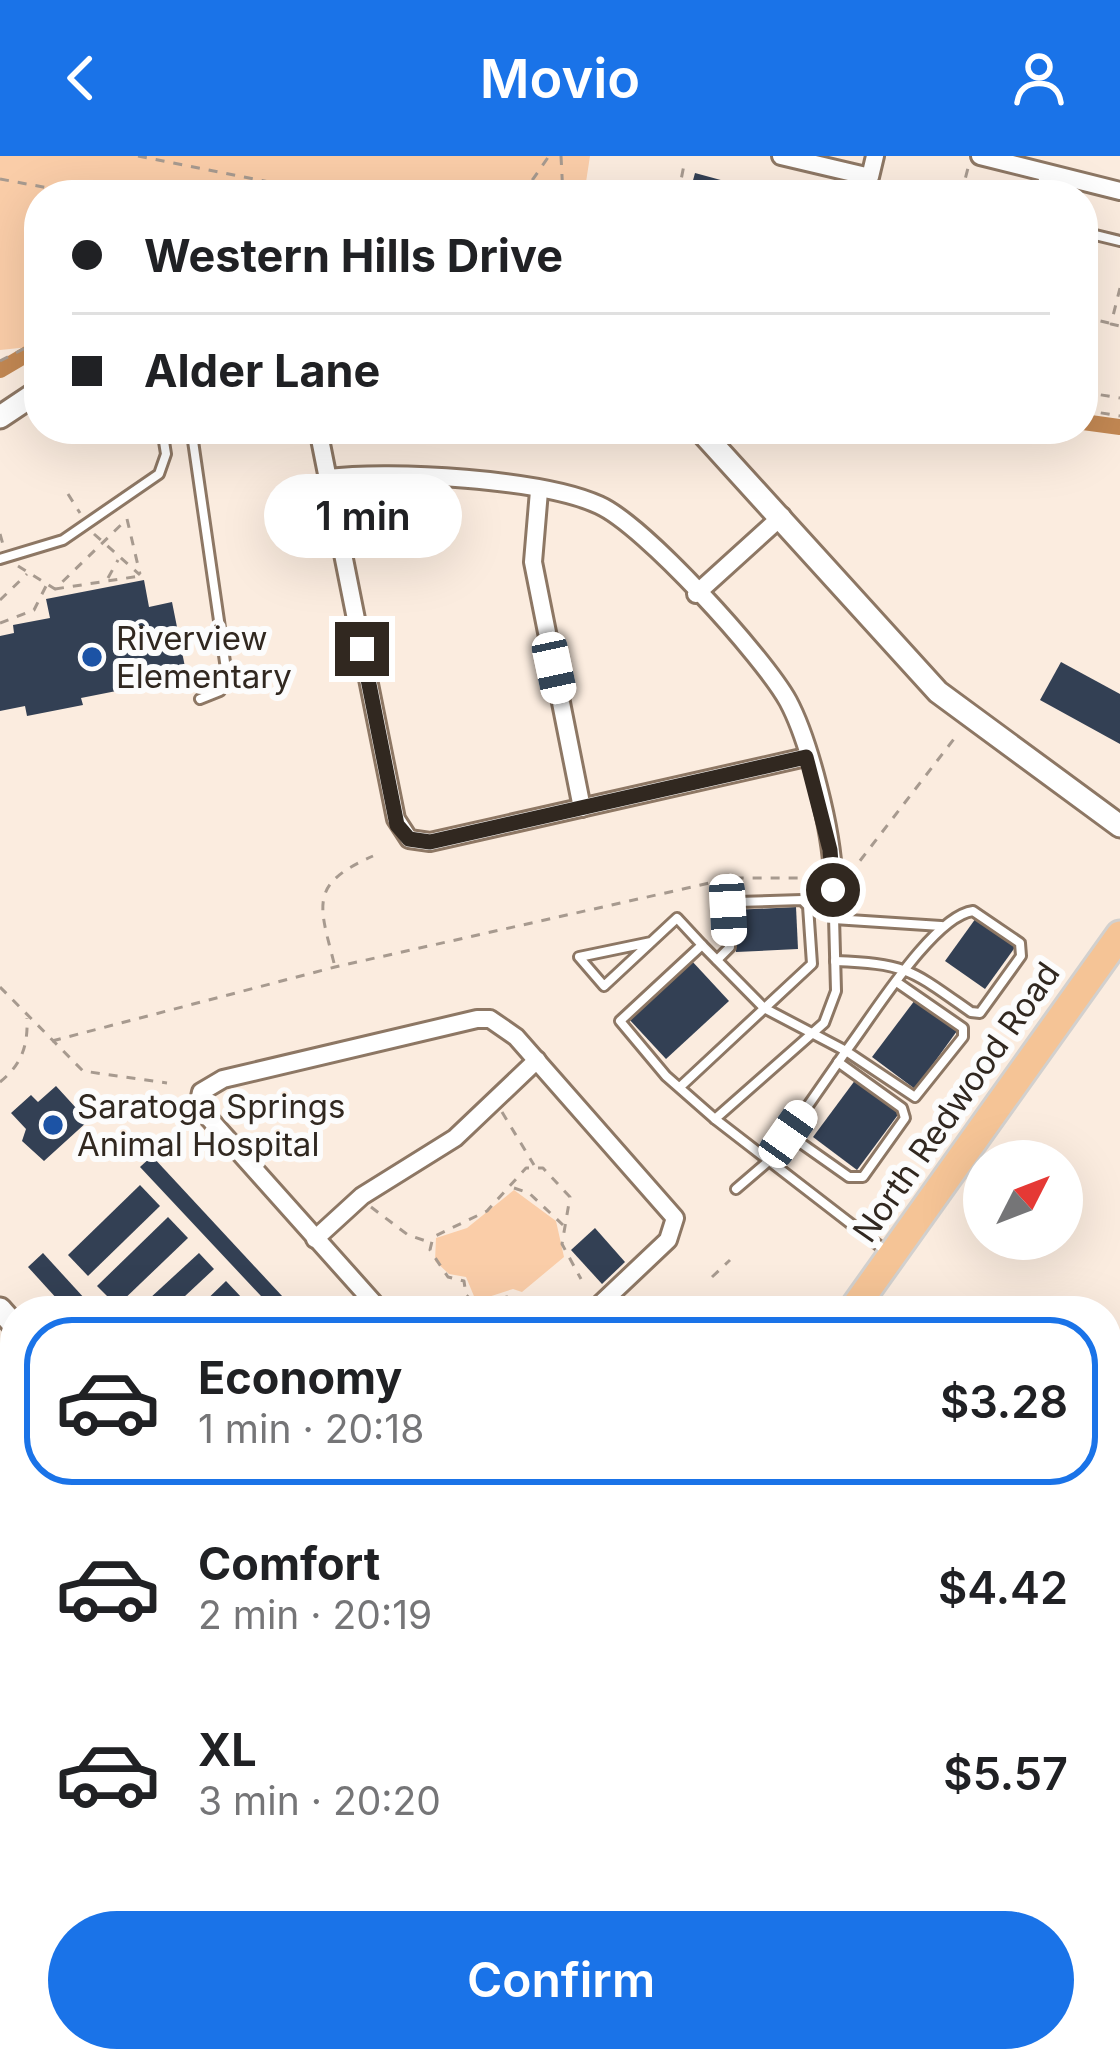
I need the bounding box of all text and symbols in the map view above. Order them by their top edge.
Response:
icon: back [48,45,114,111]
icon: person [1006,45,1072,111]
text: Movio [480,46,640,111]
text: Western Hills Drive [144,228,563,283]
text: Alder Lane [144,343,380,398]
callout: 1 min [263,475,461,559]
text: 1 min [315,492,411,539]
place label: Riverview Elementary [116,618,292,696]
route end [335,622,389,676]
car [529,629,579,707]
marker: Riverview Elementary [79,644,105,670]
route start [806,863,860,917]
car [708,873,748,947]
street label: North Redwood Road [844,954,1068,1250]
place label: Saratoga Springs Animal Hospital [77,1086,345,1164]
car [753,1094,823,1174]
marker: Saratoga Springs Animal Hospital [40,1112,66,1138]
north arrow [963,1140,1083,1260]
map controls [963,1140,1083,1260]
icon: car [54,1347,162,1455]
text: Economy [198,1350,402,1405]
text: $3.28 [940,1374,1068,1429]
text: 1 min · 20:18 [198,1405,424,1452]
icon: car [54,1533,162,1641]
text: Comfort [198,1536,380,1591]
text: $4.42 [938,1560,1068,1615]
text: 2 min · 20:19 [198,1591,432,1638]
icon: car [54,1719,162,1827]
text: XL [198,1722,257,1777]
text: $5.57 [943,1746,1068,1801]
text: 3 min · 20:20 [198,1777,441,1824]
button: Confirm [48,1911,1074,2049]

